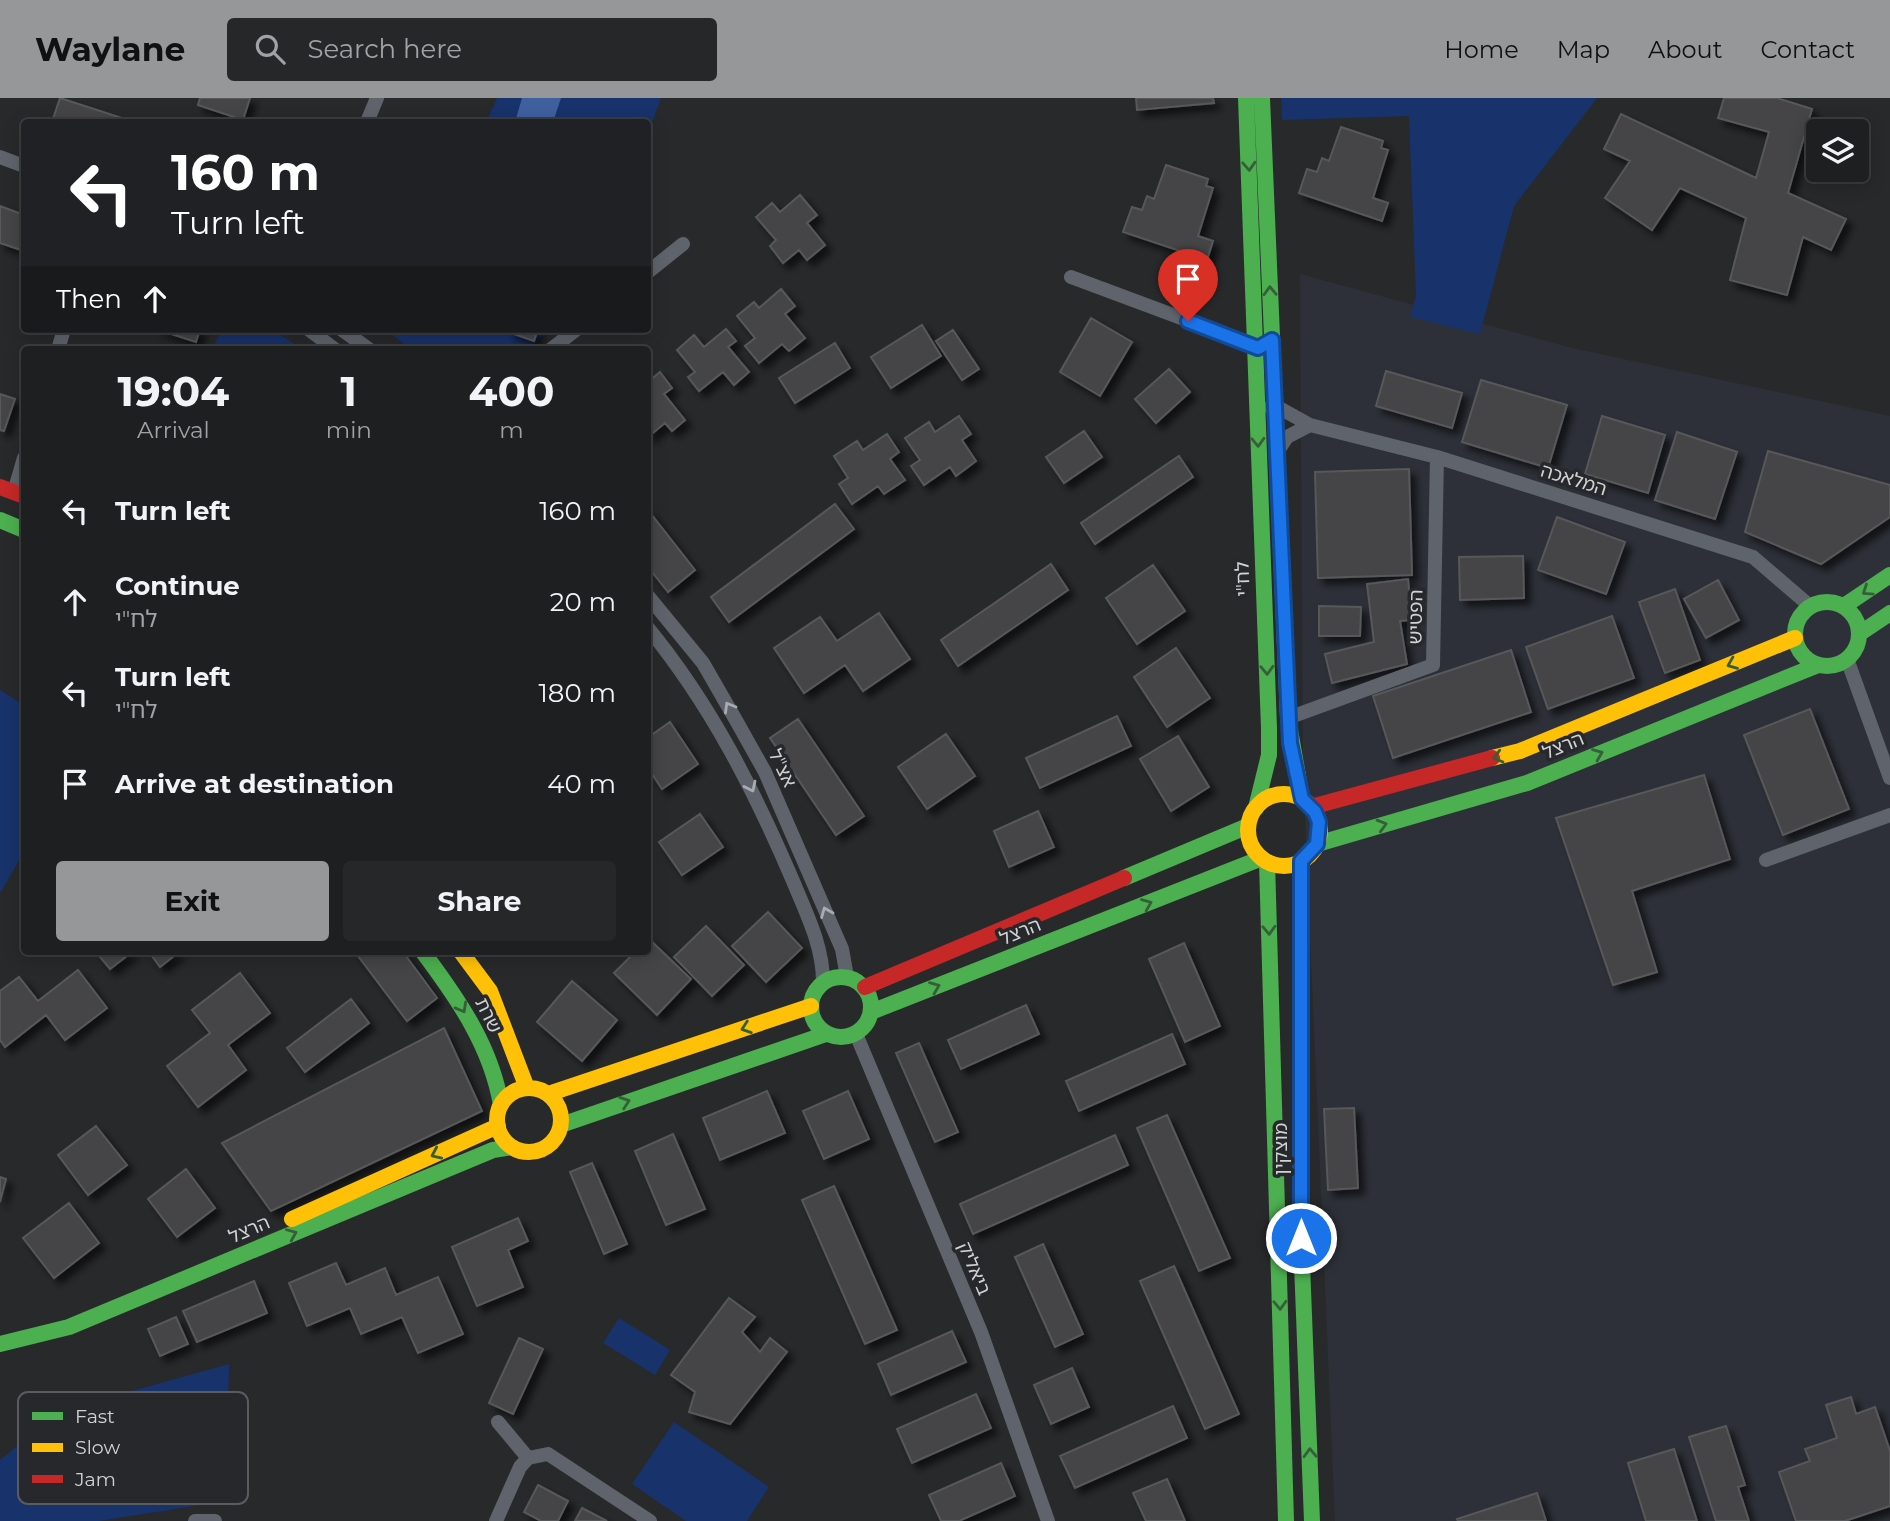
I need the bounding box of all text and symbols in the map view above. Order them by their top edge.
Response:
search box [227,18,717,81]
text: Waylane [35,29,185,69]
icon: search [251,30,289,68]
text: Search here [307,33,462,65]
text: Home [1444,35,1519,64]
text: Map [1557,35,1610,64]
text: About [1648,35,1722,64]
text: Contact [1760,35,1855,64]
map controls [1806,119,1869,182]
button: layers [1806,119,1869,182]
text: 160 m [171,143,320,202]
icon: left [56,147,147,238]
one-way arrow [1242,161,1257,172]
text: Turn left [171,203,305,242]
pin [1158,249,1218,321]
icon: arrive [1169,260,1207,298]
icon: ahead [136,280,174,318]
text: Then [56,283,122,315]
one-way arrow [1262,285,1277,296]
text: 19:04 [118,365,229,417]
text: 1 [341,365,357,417]
text: 400 [468,365,554,417]
text: Arrival [137,416,210,444]
text: min [326,416,372,444]
text: m [499,416,524,444]
one-way arrow [1250,437,1265,448]
street label: המלאכה [1538,459,1610,500]
icon: left [56,492,94,530]
text: Turn left [115,495,231,527]
text: 160 m [539,495,616,527]
street label: לח"י [1230,561,1255,597]
text: Continue [115,570,240,602]
one-way arrow [1862,582,1875,595]
icon: ahead [56,583,94,621]
text: 20 m [550,586,616,618]
street label: הפטיש [1404,589,1427,645]
text: לח"י [115,605,158,633]
one-way arrow [1726,655,1738,669]
text: Turn left [115,661,231,693]
one-way arrow [1259,665,1274,676]
icon: left [56,674,94,712]
text: 180 m [538,677,616,709]
text: לח"י [115,696,158,724]
one-way arrow [724,701,737,714]
street label: הרצל [1539,727,1587,764]
street label: אצ"ל [764,745,802,791]
one-way arrow [1591,748,1603,762]
one-way arrow [1492,749,1504,763]
icon: arrive [56,765,94,803]
text: Arrive at destination [115,768,394,800]
text: 40 m [547,768,616,800]
one-way arrow [743,780,757,793]
one-way arrow [1376,819,1388,834]
button: Exit [56,861,329,941]
button: Share [343,861,616,941]
one-way arrow [1140,898,1152,912]
one-way arrow [821,907,835,919]
street label: הרצל [996,913,1044,950]
one-way arrow [1262,925,1277,936]
one-way arrow [928,982,940,996]
street label: שרת [470,994,507,1037]
one-way arrow [454,1000,467,1013]
one-way arrow [741,1020,753,1034]
one-way arrow [619,1096,631,1110]
street label: מוצקין [1269,1123,1292,1175]
one-way arrow [430,1146,443,1160]
position arrow [1264,1201,1338,1275]
street label: הרצל [225,1211,273,1248]
one-way arrow [285,1228,298,1242]
street label: ביאליק [953,1238,996,1298]
one-way arrow [1273,1300,1288,1311]
legend [18,1392,248,1504]
text: Fast [75,1405,115,1428]
text: Slow [75,1436,120,1459]
one-way arrow [1302,1447,1317,1458]
text: Jam [74,1468,116,1491]

